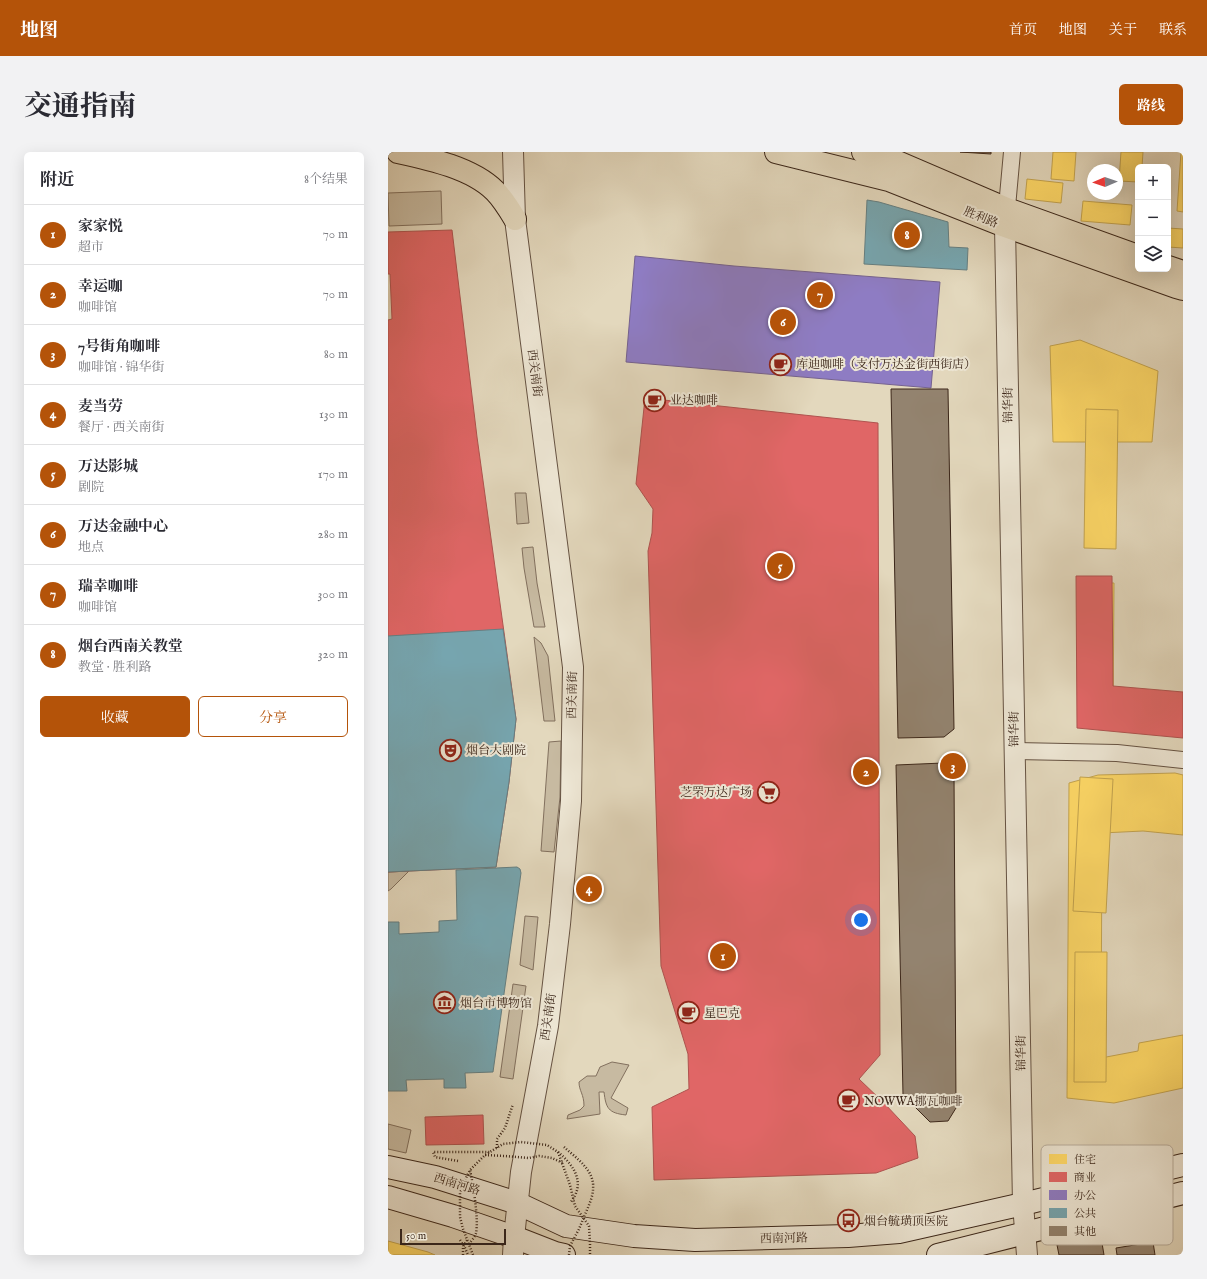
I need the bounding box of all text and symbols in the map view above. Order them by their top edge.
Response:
text: 地图 [20,19,58,43]
text: 首页 [1009,21,1037,39]
text: 地图 [1059,21,1087,39]
text: 关于 [1109,21,1137,39]
text: 联系 [1159,21,1187,39]
button: 路线 [1119,84,1183,125]
text: 交通指南 [24,90,136,125]
north arrow [1087,164,1123,200]
map controls [1135,164,1171,272]
button: + [1135,164,1171,200]
text: 附近 [40,170,74,191]
text: 8个结果 [304,171,348,188]
button: − [1135,200,1171,236]
street label: 胜利路 [961,204,1000,231]
text: 家家悦 [78,217,123,236]
pin: 8 [894,220,920,250]
text: 1 [51,226,55,243]
text: 70 m [323,226,348,243]
button: layers [1135,236,1171,272]
text: 超市 [78,239,104,256]
text: 幸运咖 [78,277,123,296]
pin: 7 [807,280,833,310]
text: 2 [50,286,56,303]
text: 70 m [323,286,348,303]
text: 咖啡馆 [78,299,117,316]
pin: 6 [770,307,796,337]
text: 7号街角咖啡 [78,337,160,356]
text: 3 [51,346,55,363]
text: 80 m [324,346,348,363]
street label: 西关南街 [524,348,545,399]
cafe icon: 库迪咖啡（支付万达金街西街店） [767,351,793,377]
place label: 库迪咖啡（支付万达金街西街店） [796,357,976,372]
text: 咖啡馆 · 锦华街 [78,359,165,376]
street label: 锦华街 [1001,386,1016,423]
cafe icon: 业达咖啡 [642,387,668,413]
place label: 业达咖啡 [670,393,718,408]
text: 麦当劳 [78,397,123,416]
text: 4 [50,406,56,423]
text: 130 m [319,406,348,423]
text: 餐厅 · 西关南街 [78,419,165,436]
text: 万达影城 [78,457,138,476]
text: 5 [51,466,55,483]
text: 170 m [318,466,348,483]
text: 剧院 [78,479,104,496]
text: 万达金融中心 [78,517,168,536]
text: 6 [50,526,56,543]
text: 280 m [318,526,348,543]
text: 地点 [78,539,104,556]
pin: 5 [767,551,793,581]
text: 瑞幸咖啡 [78,577,138,596]
text: 7 [50,586,56,603]
text: 300 m [317,586,348,603]
text: 咖啡馆 [78,599,117,616]
text: 烟台西南关教堂 [78,637,183,656]
text: 8 [50,646,56,663]
text: 320 m [318,646,348,663]
text: 教堂 · 胜利路 [78,659,152,676]
street label: 西关南街 [565,670,580,719]
button: 收藏 [40,696,190,737]
button: 分享 [198,696,348,737]
street label: 锦华街 [1007,710,1022,747]
theatre icon: 烟台大剧院 [437,737,463,763]
place label: 烟台大剧院 [466,743,526,758]
pin: 3 [940,751,966,781]
pin: 2 [853,757,879,787]
supermarket icon: 芝罘万达广场 [755,779,781,805]
place label: 芝罘万达广场 [680,785,752,800]
pin: 4 [576,874,602,904]
your location [851,910,871,930]
pin: 1 [710,941,736,971]
museum icon: 烟台市博物馆 [432,990,458,1016]
street label: 西关南街 [538,991,559,1042]
place label: 烟台市博物馆 [460,996,532,1011]
cafe icon: 星巴克 [675,1000,701,1026]
place label: 星巴克 [704,1006,740,1021]
street label: 锦华街 [1014,1034,1029,1071]
cafe icon: NOWWA挪瓦咖啡 [835,1088,861,1114]
place label: NOWWA挪瓦咖啡 [864,1094,963,1109]
legend [1041,1145,1173,1245]
text: 住宅 [1074,1153,1096,1167]
street label: 西南河路 [432,1170,482,1199]
text: 商业 [1074,1171,1096,1185]
text: 办公 [1074,1189,1096,1203]
text: 公共 [1074,1207,1096,1221]
bus stop icon: 烟台毓璜顶医院 [836,1208,862,1234]
place label: 烟台毓璜顶医院 [864,1214,948,1229]
text: 其他 [1074,1225,1096,1239]
scale bar [400,1227,506,1246]
text: 50 m [406,1229,426,1243]
street label: 西南河路 [760,1231,808,1246]

